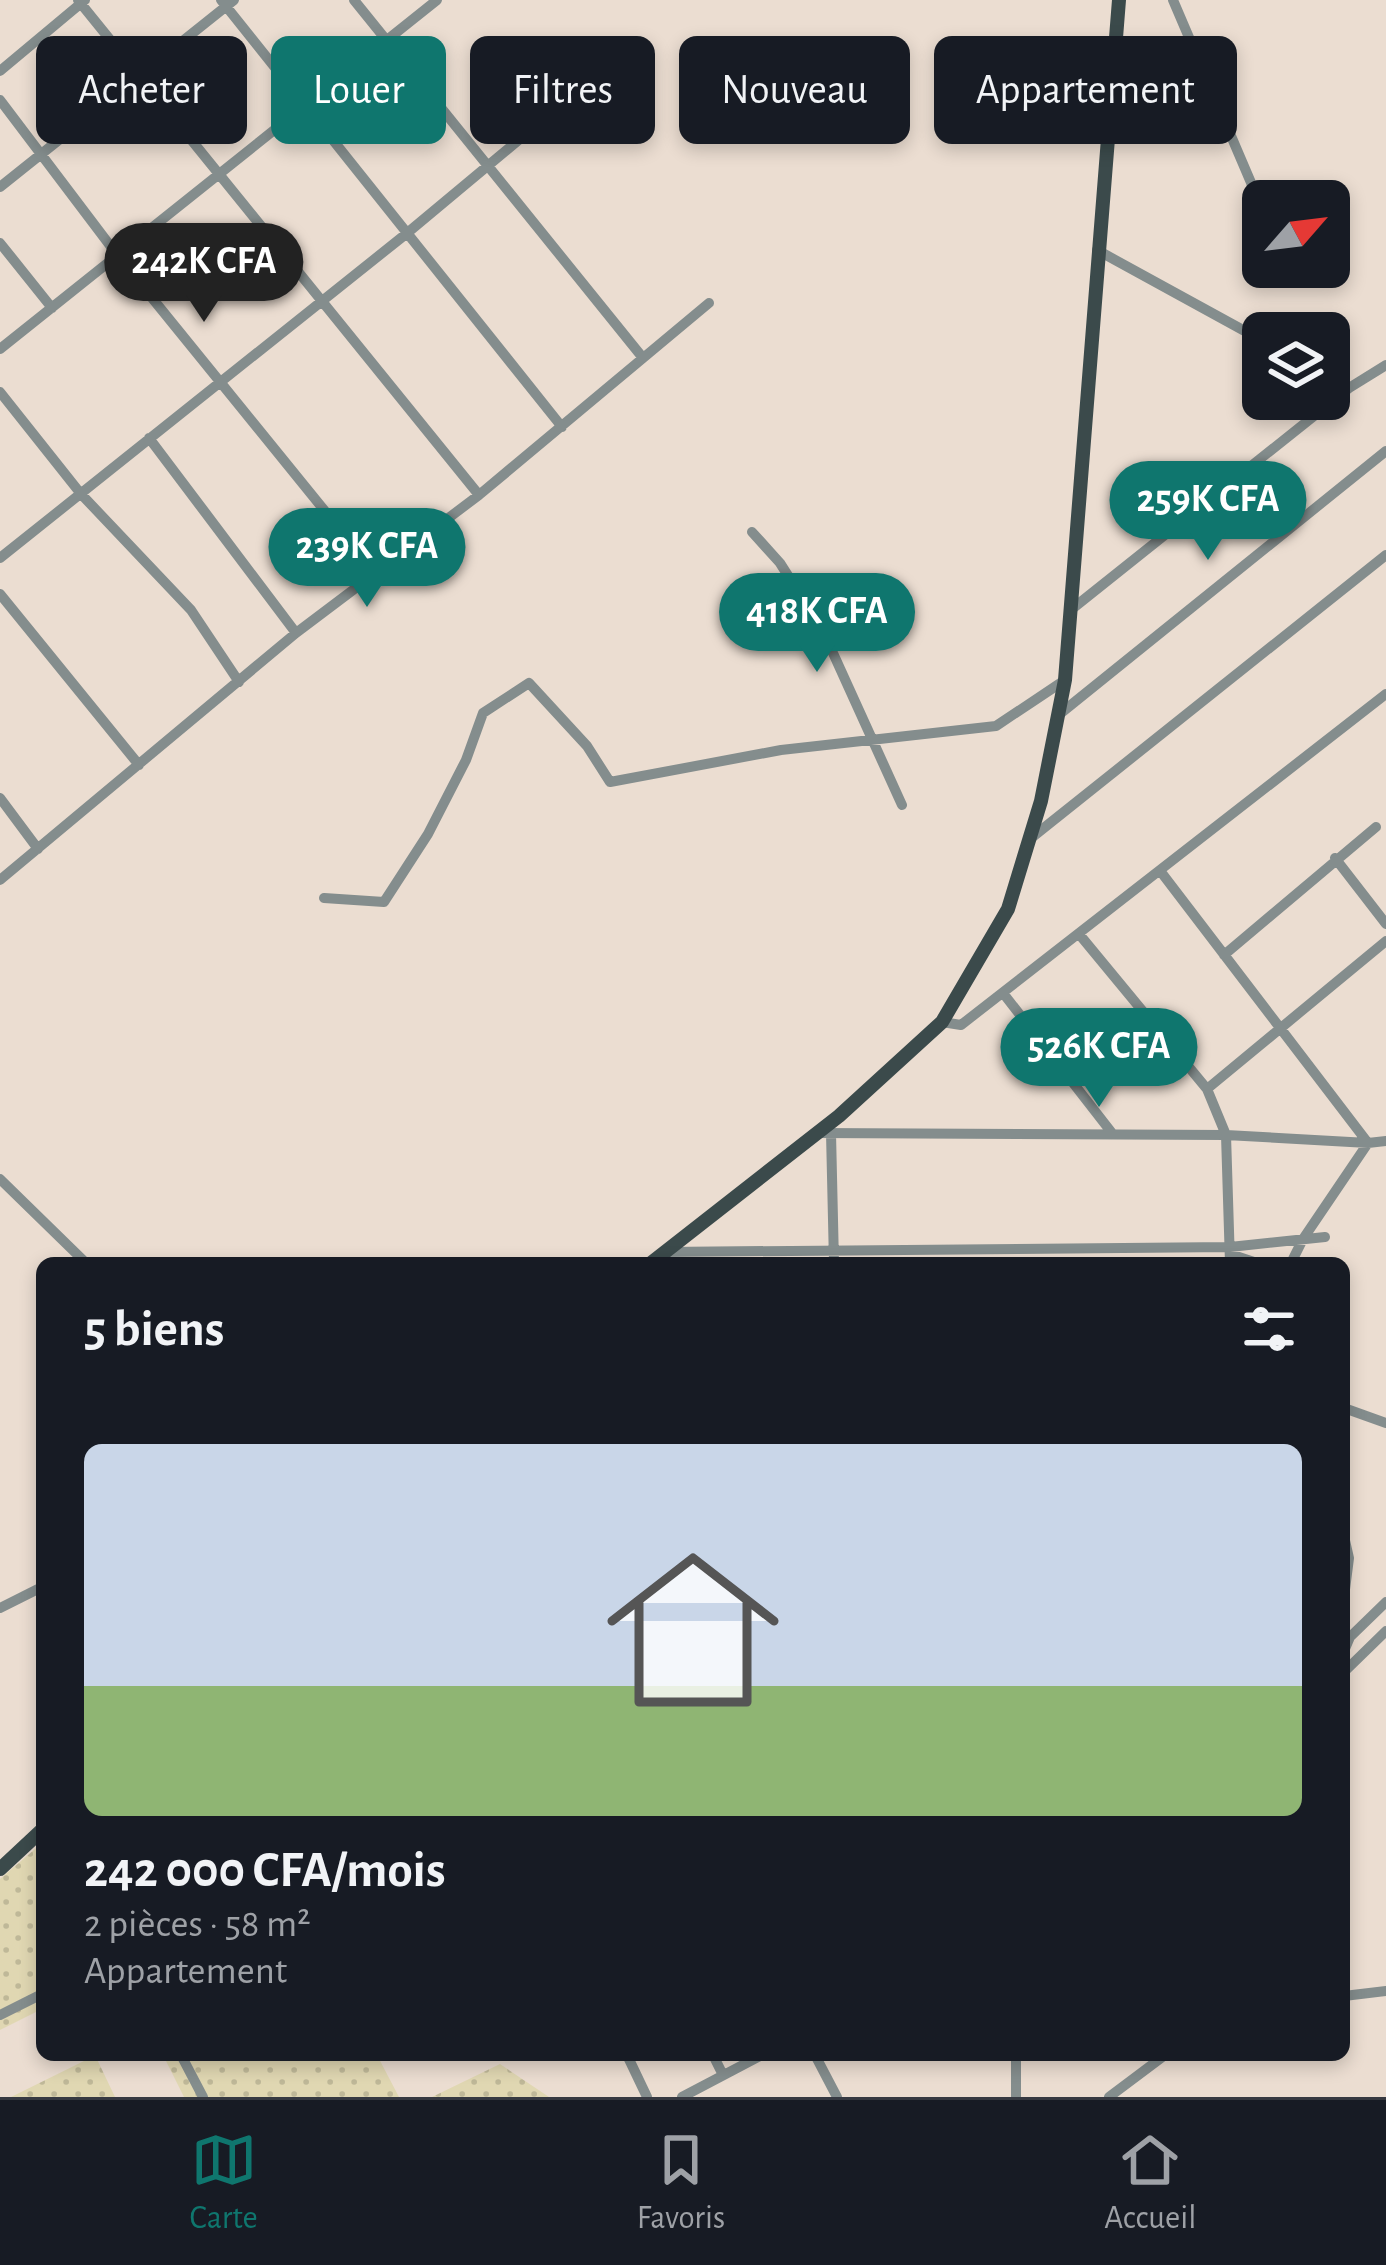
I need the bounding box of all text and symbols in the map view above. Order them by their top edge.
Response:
chip: Acheter [36,36,247,144]
chip: Louer [271,36,446,144]
chip: Filtres [470,36,655,144]
chip: Nouveau [679,36,910,144]
chip: Appartement [934,36,1237,144]
north arrow [1242,180,1350,288]
map controls [1242,180,1350,420]
pin: 242K CFA [80,223,328,325]
text: 242K CFA [131,242,277,281]
button: layers [1242,312,1350,420]
pin: 259K CFA [1084,461,1332,563]
text: 259K CFA [1136,480,1280,519]
pin: 239K CFA [243,508,491,610]
text: 239K CFA [295,527,439,566]
pin: 418K CFA [693,573,941,675]
text: 418K CFA [746,592,888,631]
pin: 526K CFA [975,1008,1223,1110]
text: 526K CFA [1027,1027,1171,1066]
icon: filters [1236,1296,1302,1362]
text: 5 biens [84,1304,224,1355]
icon: home [585,1522,801,1738]
text: 242 000 CFA/mois [84,1845,446,1896]
text: 2 pièces · 58 m² [84,1905,311,1944]
text: Appartement [84,1952,287,1991]
tab: Carte [190,2127,258,2239]
tab: Favoris [637,2127,725,2239]
tab: Accueil [1104,2127,1196,2239]

